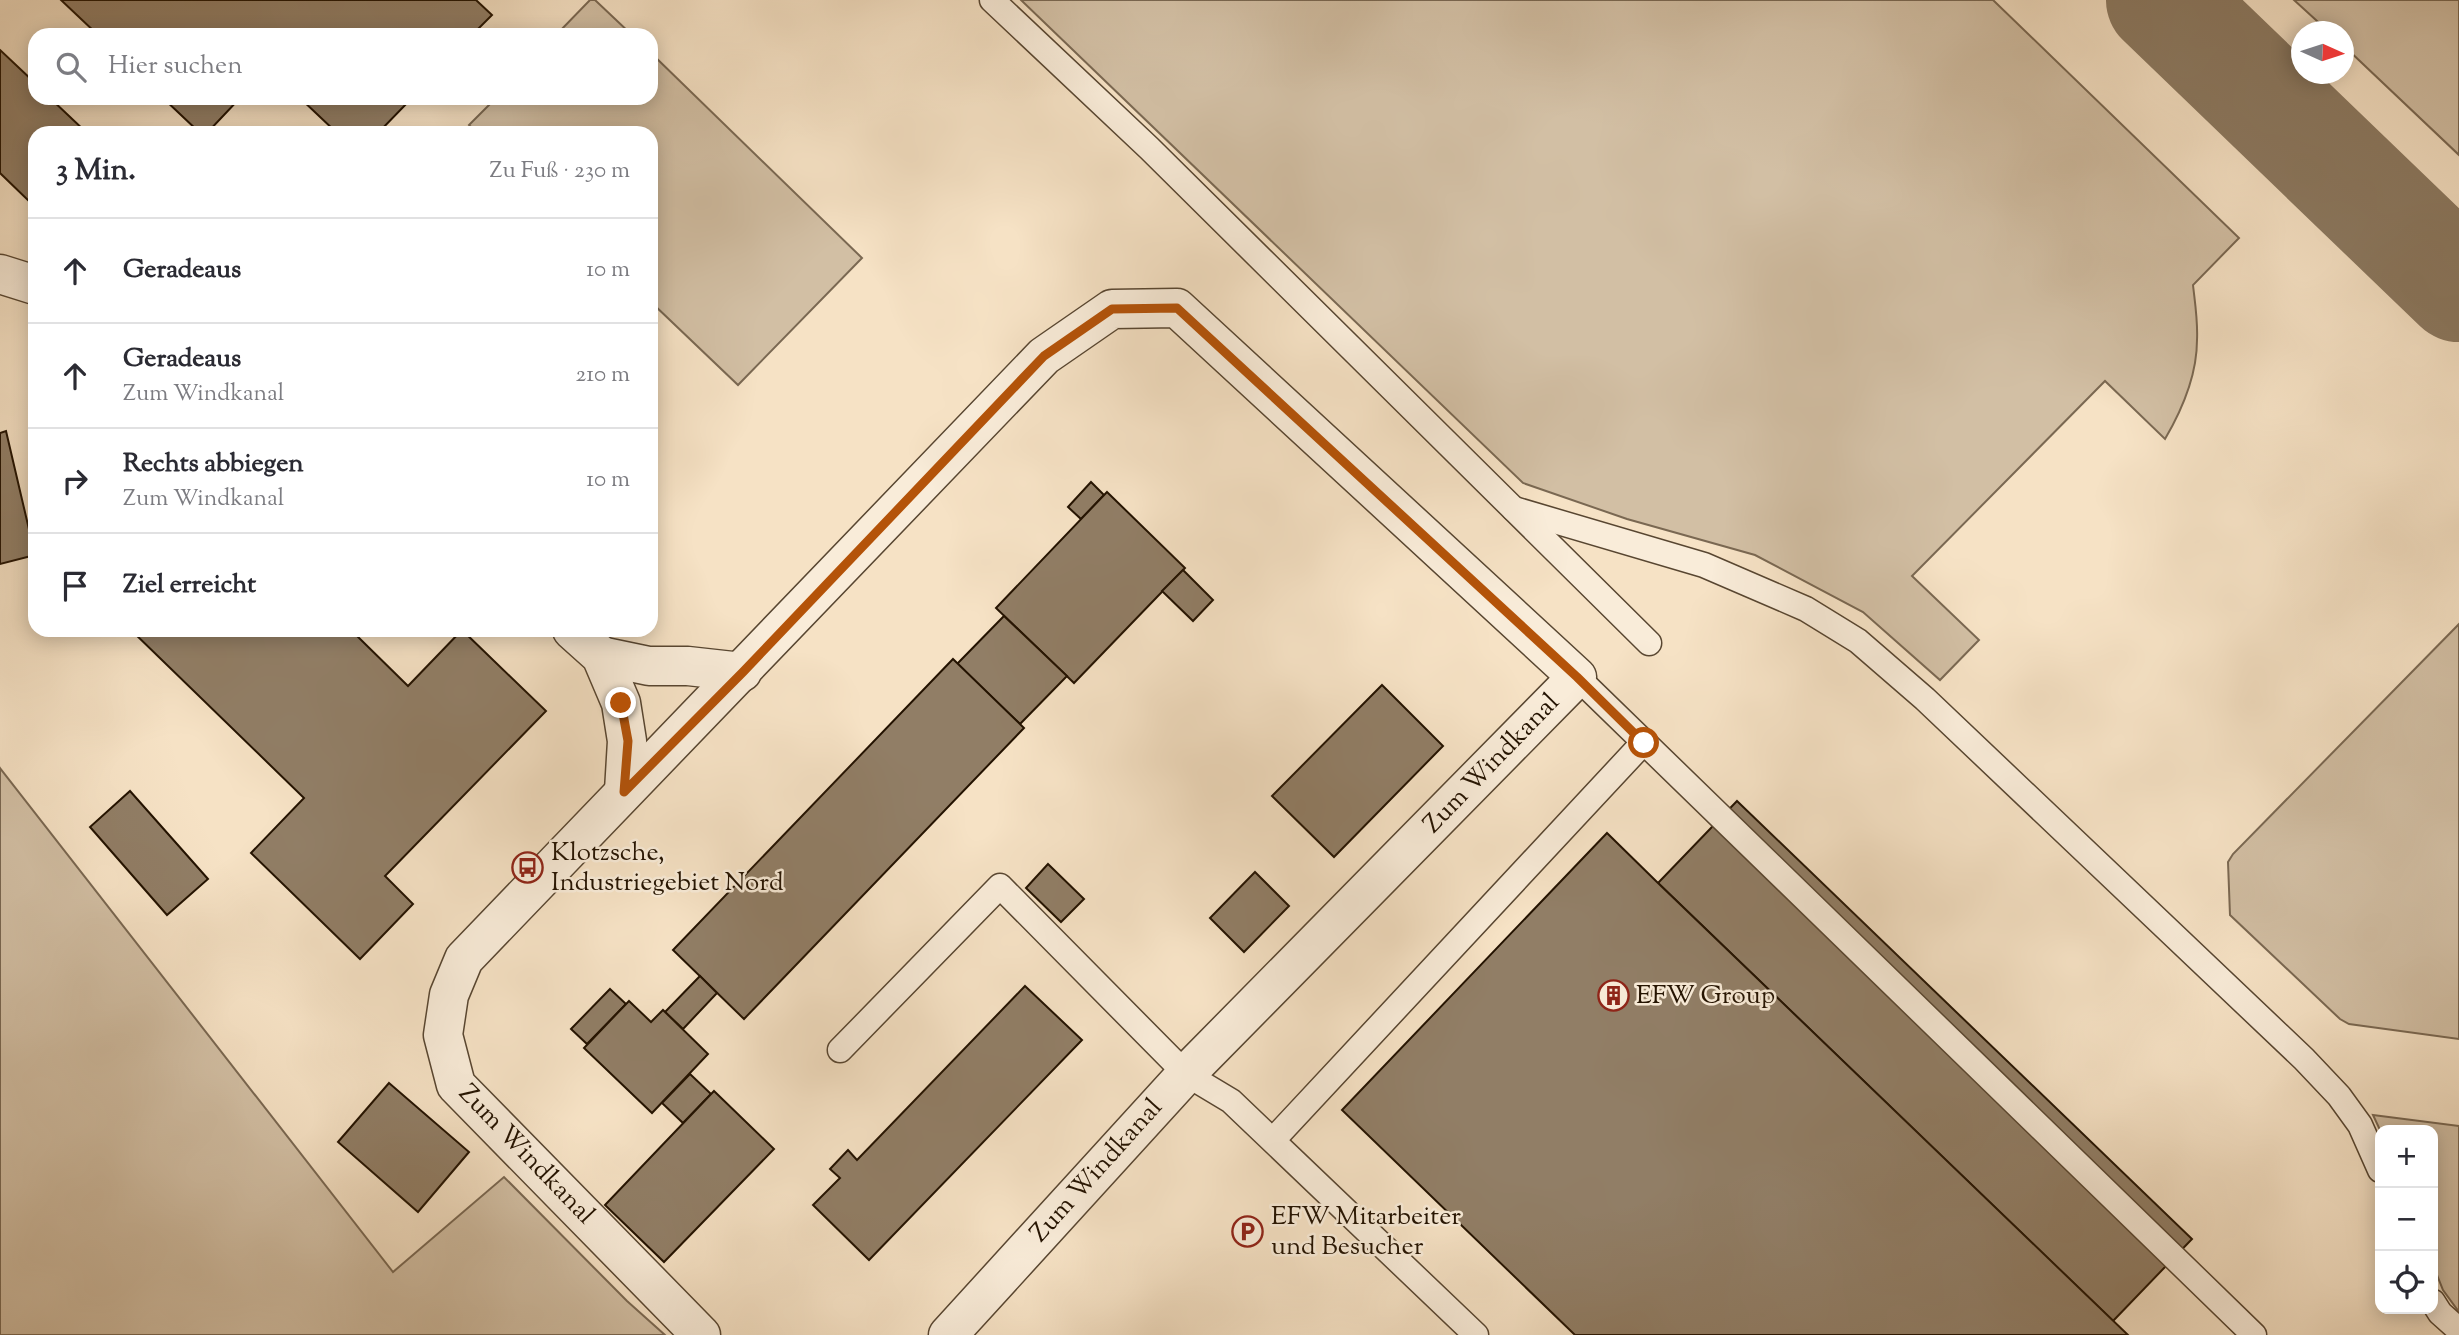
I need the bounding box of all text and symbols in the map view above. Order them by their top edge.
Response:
north arrow [2291,21,2354,84]
search box [28,28,658,105]
icon: search [52,48,90,86]
text: Hier suchen [108,48,243,85]
text: 3 Min. [56,150,136,193]
text: Zu Fuß · 230 m [490,155,630,188]
icon: ahead [56,252,94,290]
text: Geradeaus [123,252,241,289]
text: 10 m [586,254,630,287]
text: Geradeaus [123,341,241,378]
icon: ahead [56,357,94,395]
text: 210 m [576,359,630,392]
text: Zum Windkanal [123,378,284,411]
text: Rechts abbiegen [123,446,304,483]
icon: right [56,462,94,500]
text: 10 m [586,464,630,497]
text: Zum Windkanal [123,483,284,516]
icon: arrive [56,567,94,605]
text: Ziel erreicht [123,567,256,604]
street label: Zum Windkanal [1415,686,1569,842]
route end [605,687,636,718]
route start [1628,727,1659,758]
place label: Klotzsche, Industriegebiet Nord [551,835,784,902]
bus stop icon: Klotzsche, Industriegebiet Nord [511,851,545,885]
place label: EFW Group [1636,978,1775,1015]
building icon: EFW Group [1596,979,1630,1013]
street label: Zum Windkanal [449,1077,603,1233]
street label: Zum Windkanal [1022,1091,1172,1251]
map controls [2375,1125,2438,1314]
button: + [2375,1125,2438,1188]
button: − [2375,1188,2438,1251]
place label: EFW Mitarbeiter und Besucher [1271,1199,1461,1266]
parking icon: EFW Mitarbeiter und Besucher [1231,1215,1265,1249]
button: locate [2375,1251,2438,1314]

